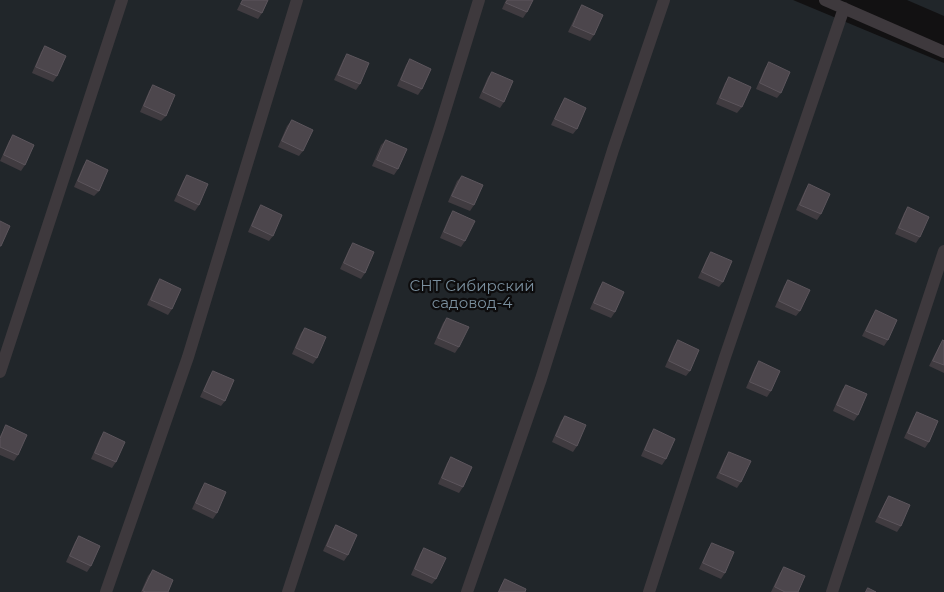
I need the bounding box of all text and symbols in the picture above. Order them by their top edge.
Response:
park label: СНТ Сибирский садовод-4 [409,278,535,313]

